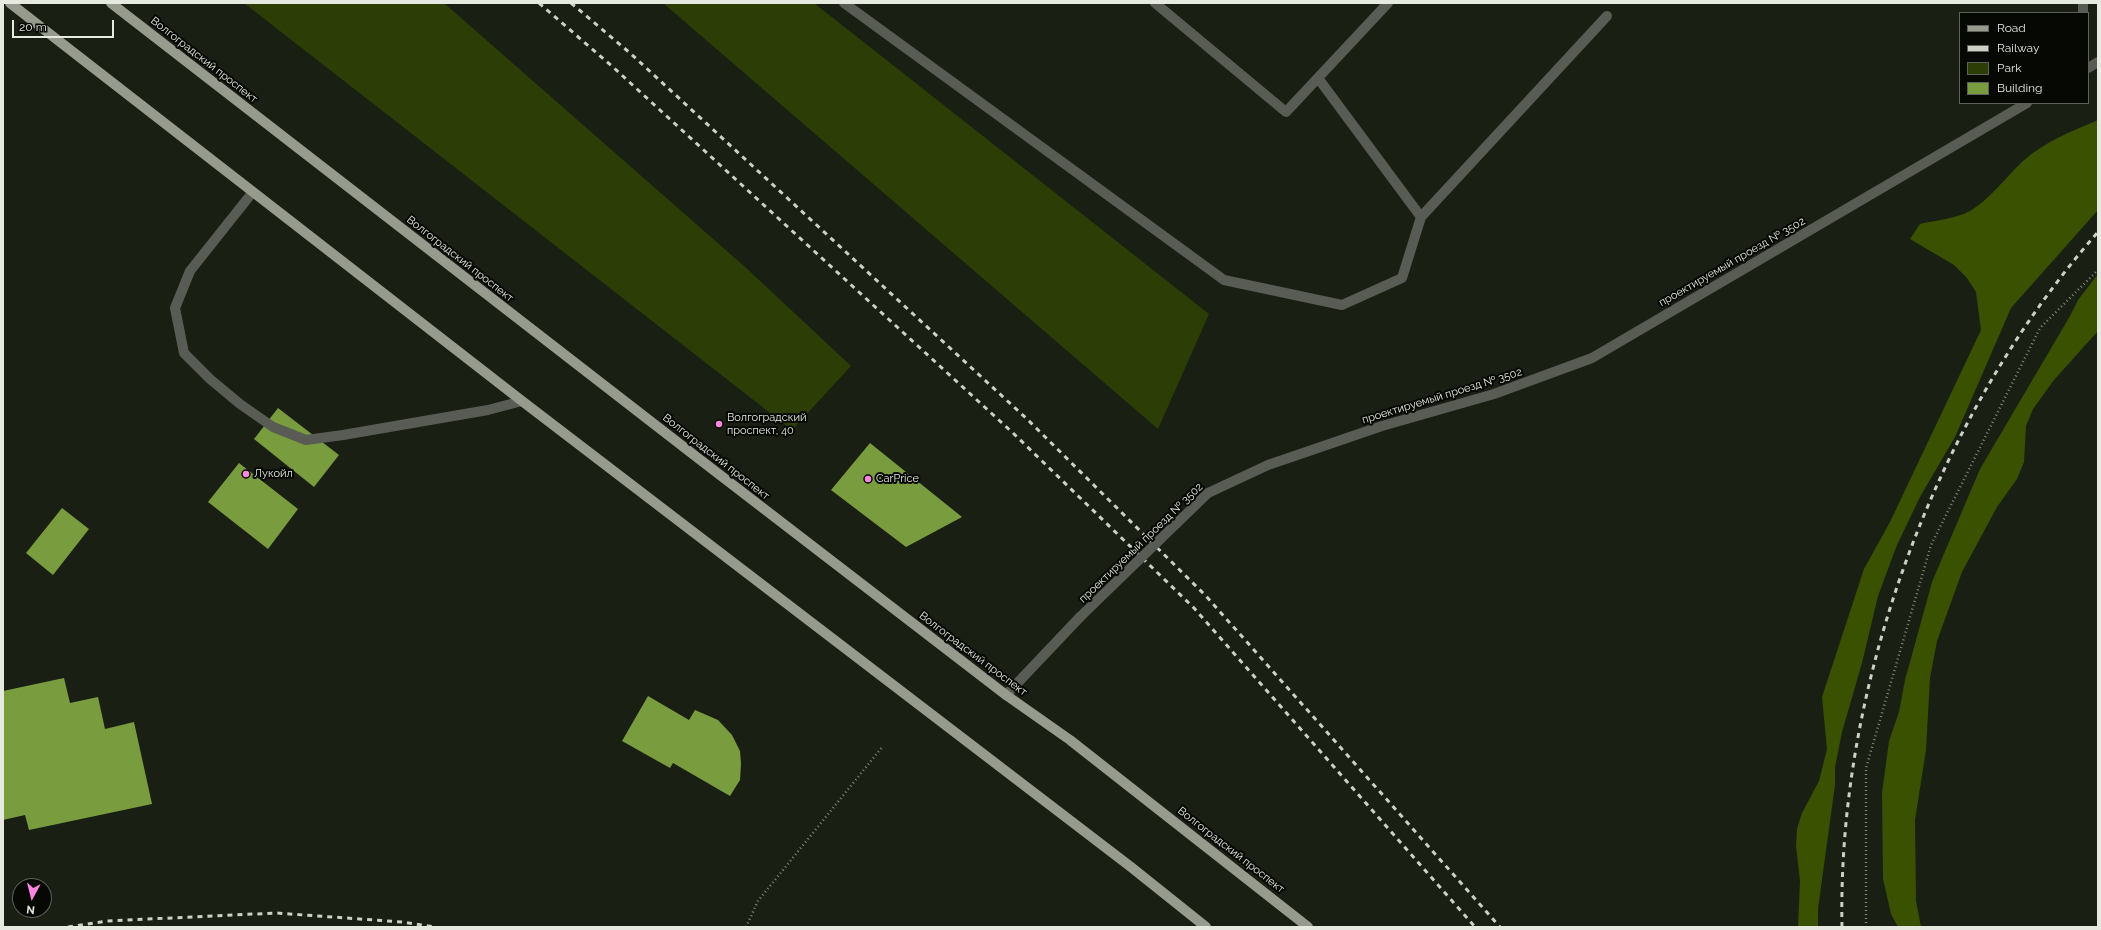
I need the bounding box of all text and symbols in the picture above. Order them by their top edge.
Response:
scale bar [14,12,116,38]
legend [1959,12,2089,104]
street label: Волгоградский проспект [148,14,260,106]
text: 20 m [19,20,47,34]
text: Road [1997,21,2026,35]
text: Railway [1997,41,2039,55]
text: Park [1997,61,2022,75]
text: Building [1997,81,2043,95]
street label: Волгоградский проспект [404,213,516,305]
street label: проектируемый проезд № 3502 [1656,215,1808,309]
street label: проектируемый проезд № 3502 [1360,365,1524,427]
street label: Волгоградский проспект [660,411,772,503]
place label: Волгоградский проспект, 40 [727,411,807,437]
marker: Волгоградский проспект, 40 [714,419,724,429]
place label: Лукойл [254,467,293,481]
marker: Лукойл [241,469,251,479]
place label: CarPrice [876,472,919,486]
marker: CarPrice [863,474,873,484]
street label: проектируемый проезд № 3502 [1076,480,1206,606]
street label: Волгоградский проспект [916,609,1030,699]
street label: Волгоградский проспект [1175,804,1287,896]
north arrow [12,878,52,918]
text: N [26,902,36,916]

